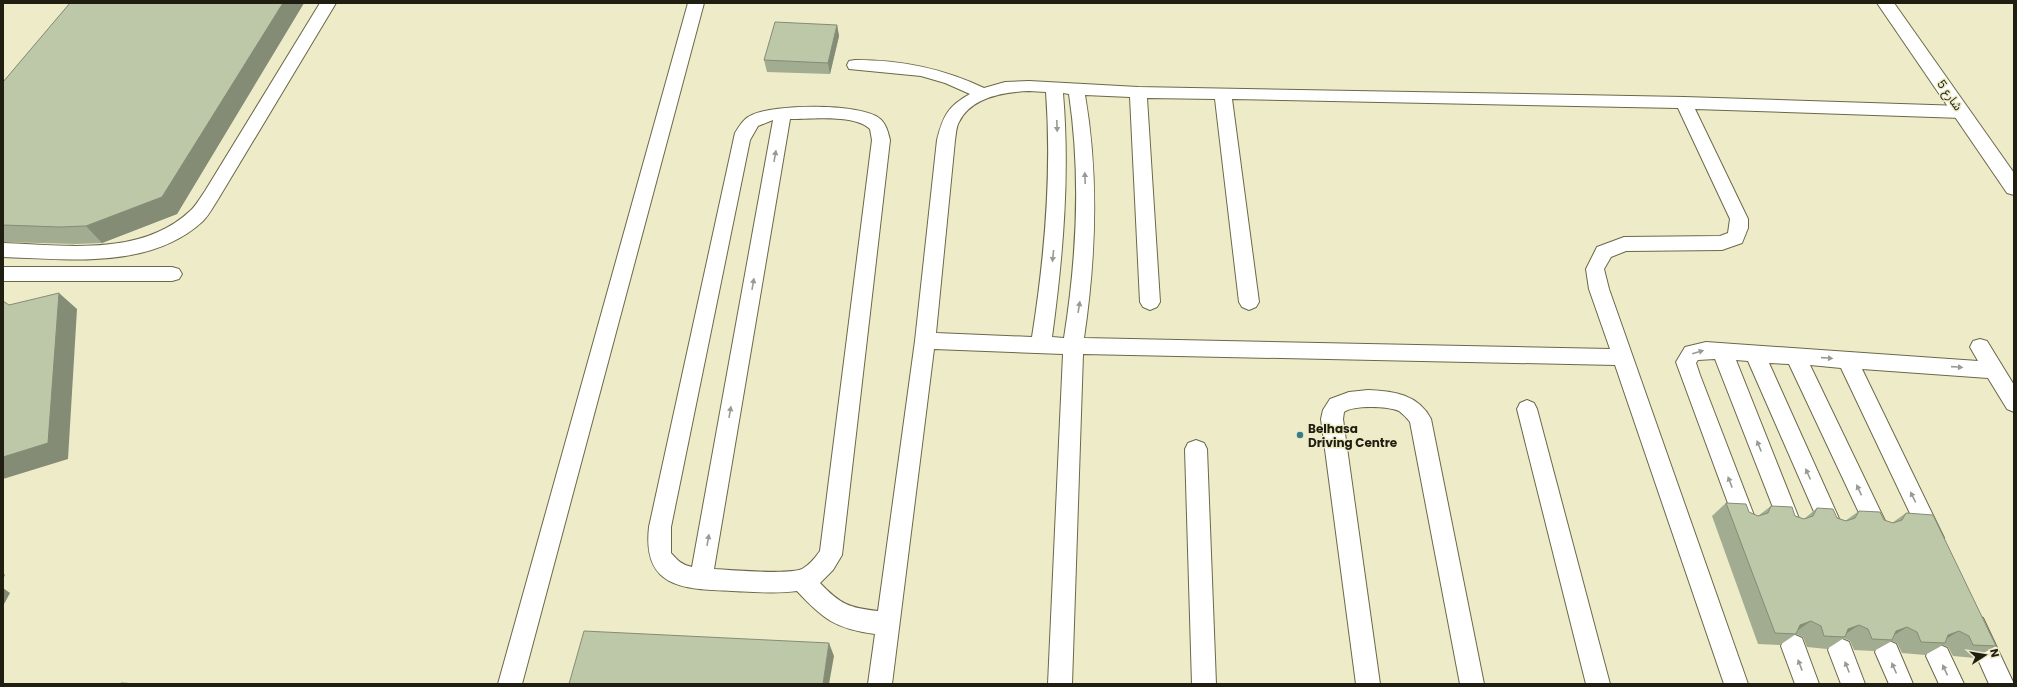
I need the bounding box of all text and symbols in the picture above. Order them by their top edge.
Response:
street label: شارع 5 [1932,76,1967,114]
one-way arrow [1054,120,1061,132]
one-way arrow [772,150,778,162]
one-way arrow [1082,171,1088,184]
one-way arrow [1050,250,1056,262]
one-way arrow [750,278,756,290]
one-way arrow [1076,301,1082,313]
one-way arrow [1692,349,1704,355]
one-way arrow [1821,354,1833,361]
one-way arrow [1951,363,1963,370]
one-way arrow [728,406,734,418]
place label: Belhasa Driving Centre [1308,420,1398,451]
marker: Belhasa Driving Centre [1295,430,1305,440]
one-way arrow [1756,440,1762,451]
one-way arrow [1805,468,1811,480]
one-way arrow [1727,475,1733,487]
one-way arrow [1856,484,1862,496]
one-way arrow [1910,491,1916,503]
one-way arrow [705,534,711,547]
north arrow [1965,635,2005,675]
text: N [1986,647,2003,659]
one-way arrow [1797,659,1803,671]
one-way arrow [1843,660,1849,672]
one-way arrow [1891,662,1897,674]
one-way arrow [1942,664,1948,675]

